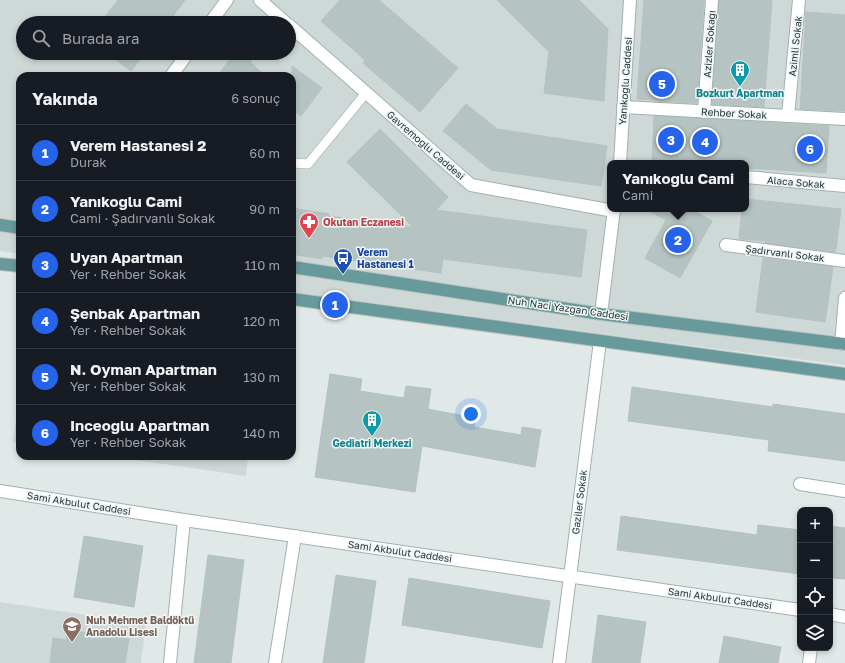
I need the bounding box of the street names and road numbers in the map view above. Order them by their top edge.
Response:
street label: Azizler Sokağı [701,10,717,78]
street label: Azimli Sokak [786,15,804,77]
street label: Yanıkoğlu Caddesi [616,37,634,125]
street label: Rehber Sokak [701,105,768,121]
street label: Gavremoğlu Caddesi [385,108,467,182]
street label: Alaca Sokak [766,173,826,191]
street label: Şadırvanlı Sokak [745,242,826,264]
street label: Nuh Naci Yazgan Caddesi [507,294,629,322]
street label: Gaziler Sokak [569,469,589,535]
street label: Sami Akbulut Caddesi [26,489,132,517]
street label: Sami Akbulut Caddesi [347,538,453,564]
street label: Sami Akbulut Caddesi [667,585,773,611]

